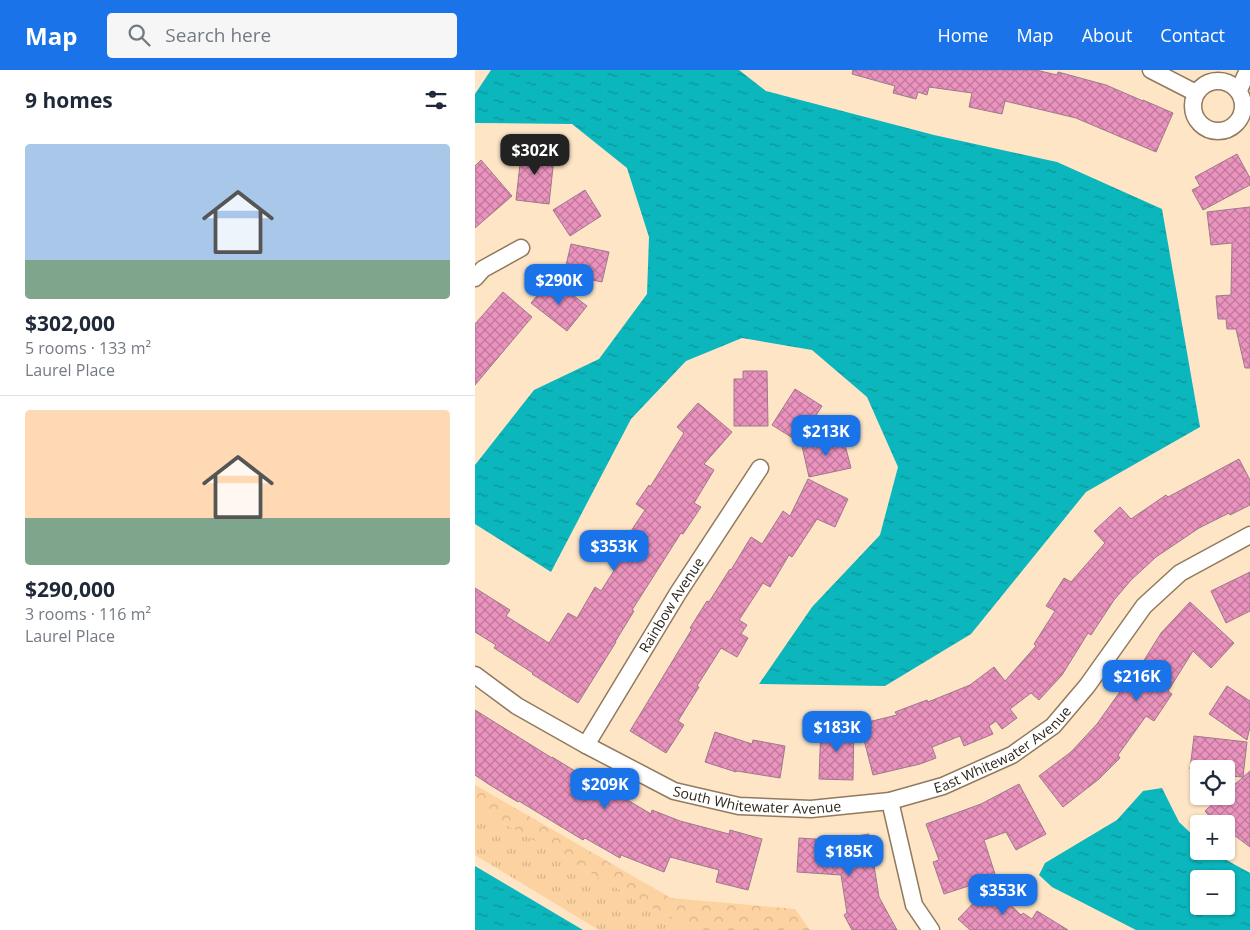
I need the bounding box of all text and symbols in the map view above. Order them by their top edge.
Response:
search box [107,13,457,58]
text: Map [25,19,77,52]
icon: search [125,21,153,49]
text: Search here [165,22,271,48]
text: Home [938,23,988,47]
text: Map [1016,23,1054,47]
text: About [1082,23,1132,47]
text: Contact [1160,23,1225,47]
text: 9 homes [25,86,113,114]
icon: filters [422,86,450,114]
pin: $302K [500,134,570,176]
text: $302K [511,139,559,161]
icon: home [193,177,283,267]
pin: $290K [524,264,594,306]
text: $290K [535,269,583,291]
text: $302,000 [25,309,115,337]
text: 5 rooms · 133 m² [25,337,151,359]
text: Laurel Place [25,359,115,381]
pin: $213K [791,414,861,457]
text: $213K [802,420,850,442]
icon: home [193,442,283,532]
pin: $353K [579,530,649,572]
text: $353K [590,535,638,557]
street label: Rainbow Avenue [634,553,708,656]
text: $290,000 [25,575,115,603]
text: 3 rooms · 116 m² [25,603,151,625]
text: Laurel Place [25,625,115,647]
pin: $216K [1102,660,1172,702]
text: $216K [1113,665,1161,687]
street label: East Whitewater Avenue [931,702,1075,797]
pin: $183K [802,710,872,753]
text: $183K [813,716,861,738]
map controls [1190,760,1235,915]
button: locate [1190,760,1235,805]
pin: $209K [570,768,640,810]
text: $209K [581,773,629,795]
street label: South Whitewater Avenue [671,781,842,818]
button: + [1190,815,1235,860]
pin: $185K [814,834,884,877]
text: $185K [825,840,873,862]
button: − [1190,870,1235,915]
pin: $353K [968,874,1038,916]
text: $353K [979,879,1027,901]

